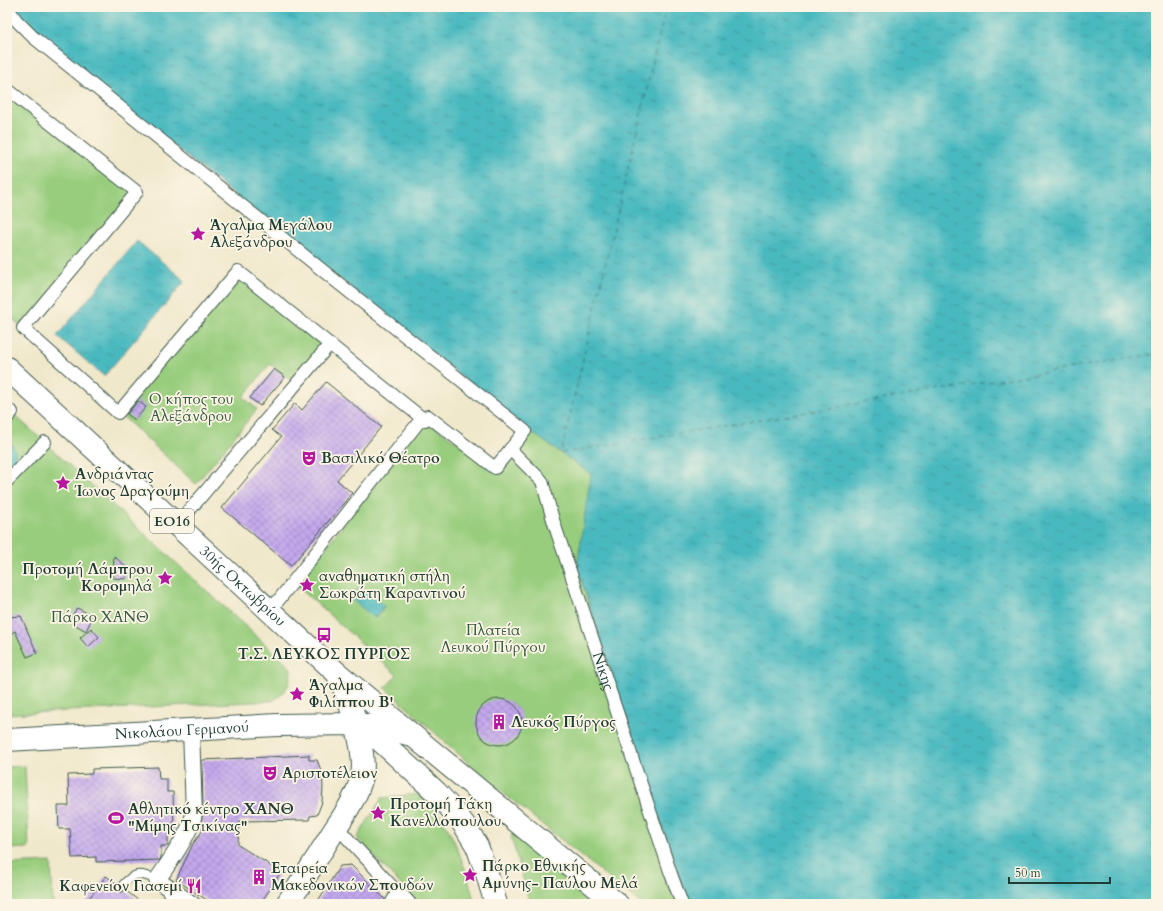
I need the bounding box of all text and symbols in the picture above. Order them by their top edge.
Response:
place label: Άγαλμα Μεγάλου Αλεξάνδρου [209,215,333,252]
place icon: Άγαλμα Μεγάλου Αλεξάνδρου [189,225,207,243]
park label: Ο κήπος του Αλεξάνδρου [149,389,234,426]
place label: Βασιλικό Θέατρο [321,448,440,468]
theatre icon: Βασιλικό Θέατρο [300,449,318,467]
place label: Ανδριάντας Ίωνος Δραγούμη [74,464,189,501]
place icon: Ανδριάντας Ίωνος Δραγούμη [54,474,72,492]
road number: ΕΟ16 [150,509,194,533]
street label: 30ής Οκτωβρίου [195,541,290,631]
place label: Προτομή Λάμπρου Κορομηλά [22,559,153,596]
place label: αναθηματική στήλη Σωκράτη Καραντινού [319,566,466,603]
place icon: Προτομή Λάμπρου Κορομηλά [156,569,174,587]
place icon: αναθηματική στήλη Σωκράτη Καραντινού [298,576,316,594]
park label: Πάρκο ΧΑΝΘ [51,607,149,627]
park label: Πλατεία Λευκού Πύργου [440,620,546,657]
bus stop icon: Τ.Σ. ΛΕΥΚΟΣ ΠΥΡΓΟΣ [315,626,333,644]
place label: Τ.Σ. ΛΕΥΚΟΣ ΠΥΡΓΟΣ [238,644,410,664]
street label: Νίκης [588,649,619,693]
place label: Άγαλμα Φιλίππου Β' [308,675,393,712]
place icon: Άγαλμα Φιλίππου Β' [288,685,306,703]
place label: Λευκός Πύργος [511,712,616,732]
building icon: Λευκός Πύργος [490,713,508,731]
street label: Νικολάου Γερμανού [114,717,249,744]
place label: Αριστοτέλειον [282,763,377,783]
theatre icon: Αριστοτέλειον [261,764,279,782]
place label: Προτομή Τάκη Κανελλόπουλου [390,794,501,831]
place label: Αθλητικό κέντρο ΧΑΝΘ "Μίμης Τσικίνας" [128,799,294,836]
place icon: Προτομή Τάκη Κανελλόπουλου [369,804,387,822]
sports icon: Αθλητικό κέντρο ΧΑΝΘ "Μίμης Τσικίνας" [107,809,125,827]
place label: Πάρκο Εθνικής Αμύνης- Παύλου Μελά [482,856,639,893]
place label: Εταιρεία Μακεδονικών Σπουδών [271,858,433,895]
scale bar [1009,859,1110,885]
text: 50 m [1015,865,1042,881]
place icon: Πάρκο Εθνικής Αμύνης- Παύλου Μελά [461,866,479,884]
building icon: Εταιρεία Μακεδονικών Σπουδών [250,868,268,886]
place label: Καφενείον Γιασεμί [59,876,183,896]
restaurant icon: Καφενείον Γιασεμί [185,877,203,895]

